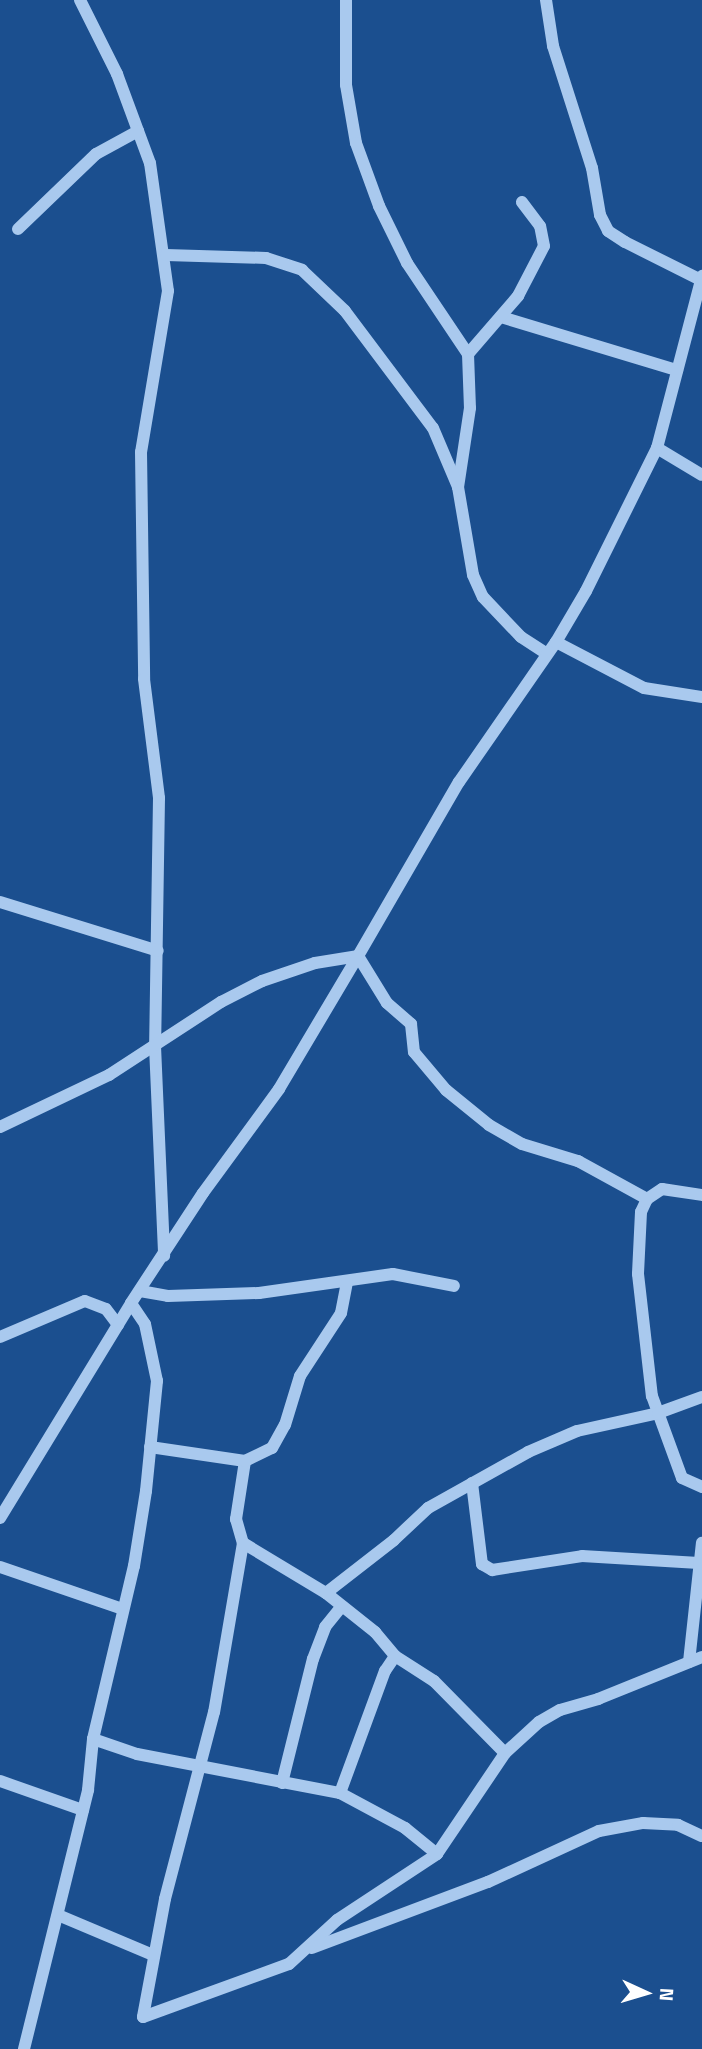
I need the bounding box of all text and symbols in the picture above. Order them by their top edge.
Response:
north arrow [611,1958,681,2028]
text: N [653,1987,682,2002]

